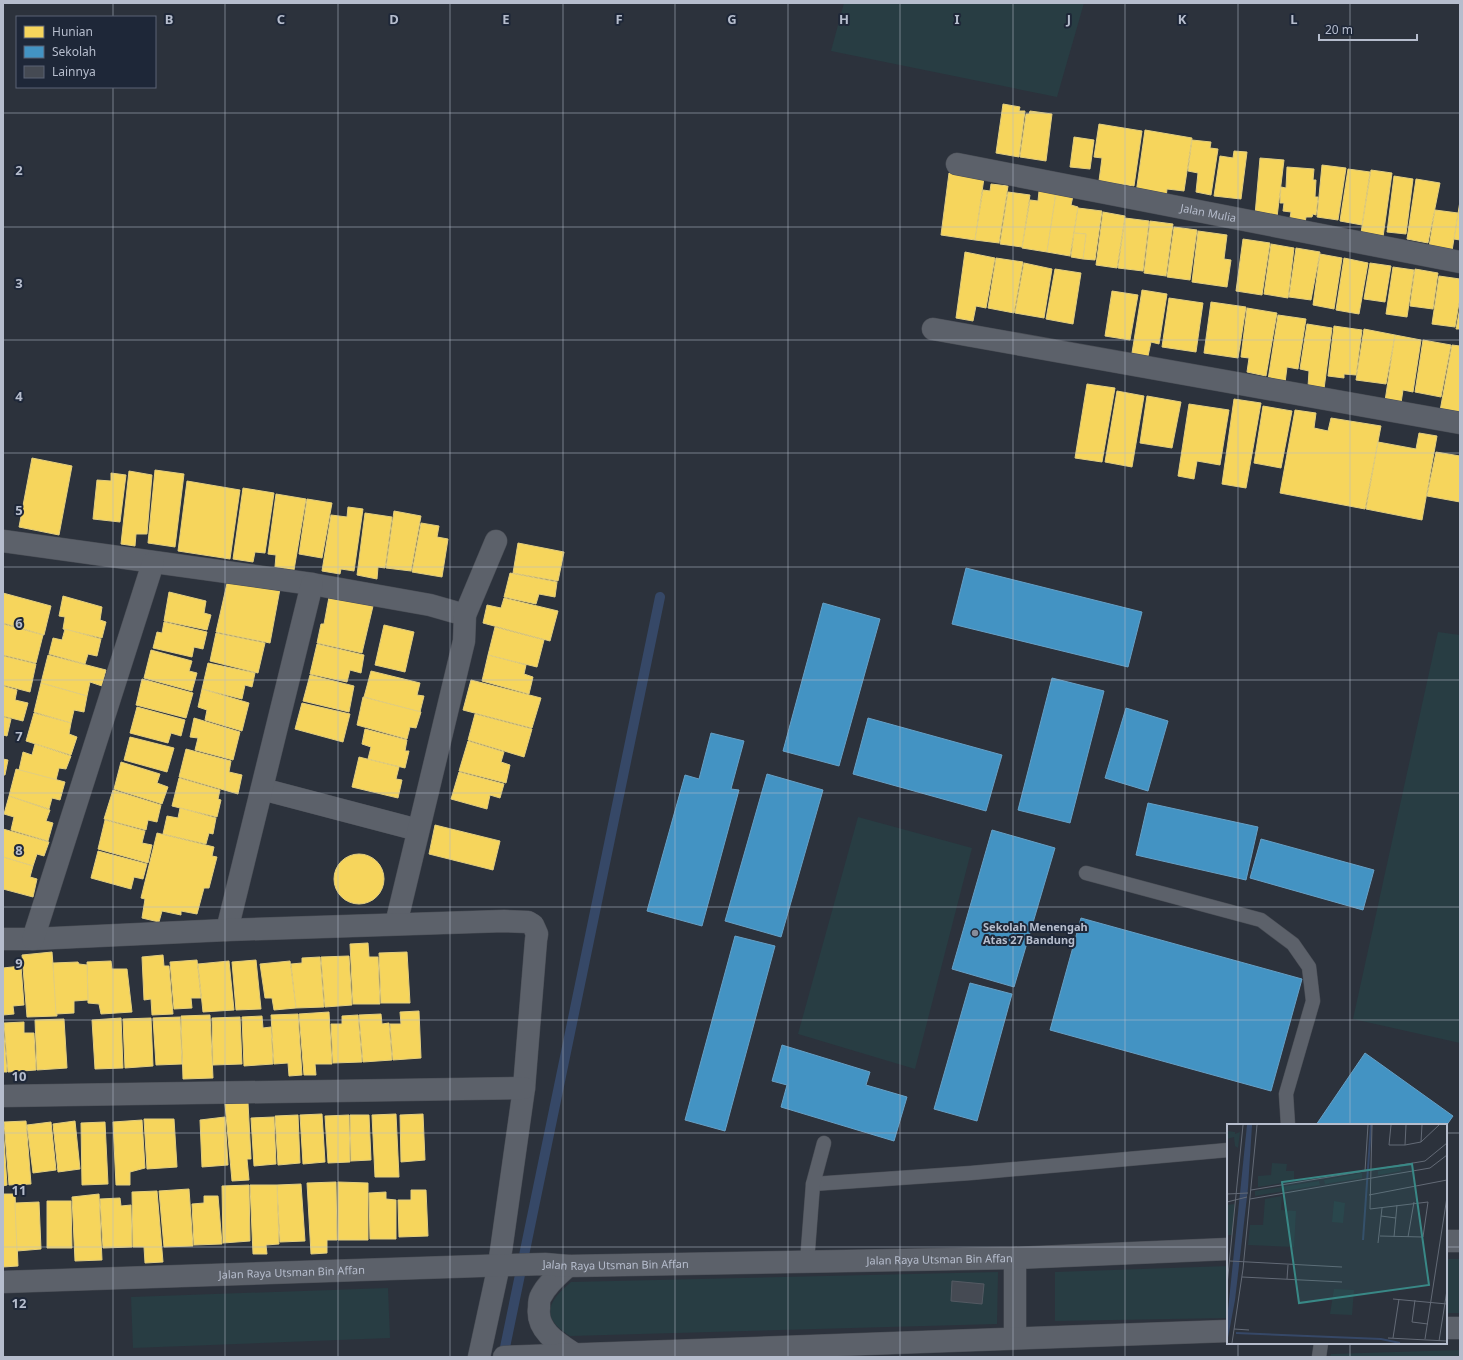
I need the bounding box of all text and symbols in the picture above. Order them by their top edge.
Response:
text: B [165,10,173,28]
text: C [277,10,285,28]
text: D [389,10,399,28]
text: E [502,10,510,28]
text: F [615,10,623,28]
text: G [727,10,737,28]
text: H [839,10,849,28]
text: I [954,10,960,28]
text: J [1066,10,1071,28]
text: K [1178,10,1187,28]
text: L [1290,10,1298,28]
legend [16,16,156,88]
scale bar [1319,16,1417,42]
text: 20 m [1325,21,1353,38]
text: Hunian [52,23,93,40]
text: Sekolah [52,43,96,60]
text: Lainnya [52,63,96,80]
text: 2 [15,161,23,179]
street label: Jalan Mulia [1178,200,1238,225]
text: 3 [15,274,23,292]
text: 4 [15,387,23,405]
text: 5 [15,501,23,519]
text: 6 [15,614,23,632]
text: 7 [15,727,23,745]
text: 8 [15,841,23,859]
place label: Sekolah Menengah Atas 27 Bandung [983,919,1088,947]
marker: Sekolah Menengah Atas 27 Bandung [970,928,980,938]
text: 9 [15,954,23,972]
text: 10 [12,1067,26,1085]
inset map [1227,1124,1447,1344]
text: 11 [12,1181,26,1199]
street label: Jalan Raya Utsman Bin Affan [865,1250,1013,1268]
street label: Jalan Raya Utsman Bin Affan [541,1256,689,1273]
street label: Jalan Raya Utsman Bin Affan [217,1262,365,1282]
text: 12 [12,1294,26,1312]

